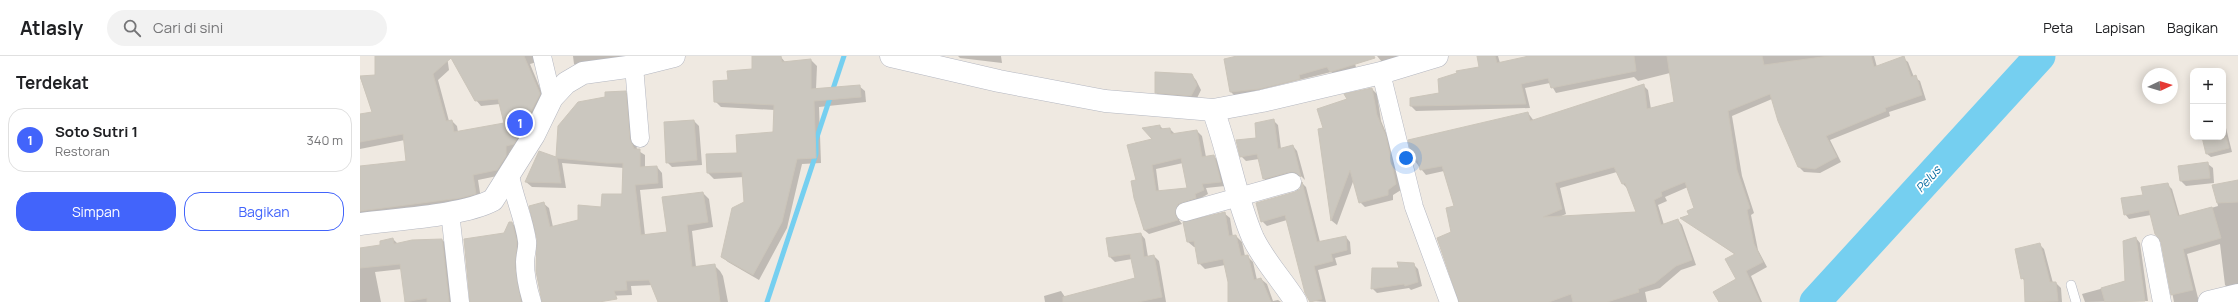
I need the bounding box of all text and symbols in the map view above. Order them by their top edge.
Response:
search box [107,10,387,46]
text: Atlasly [20,15,83,41]
icon: search [121,17,143,39]
text: Cari di sini [153,17,223,38]
text: Peta [2043,18,2073,37]
text: Lapisan [2095,18,2145,37]
text: Bagikan [2167,18,2218,37]
north arrow [2142,68,2178,104]
map controls [2190,68,2226,140]
button: + [2190,68,2226,104]
text: Terdekat [16,71,89,94]
button: − [2190,104,2226,140]
pin: 1 [507,108,533,138]
text: Soto Sutri 1 [55,121,138,142]
text: 1 [27,131,33,149]
text: 340 m [307,131,343,149]
text: Restoran [55,142,110,160]
your location [1396,148,1416,168]
water label: Pelus [1911,161,1946,196]
button: Simpan [16,192,176,231]
button: Bagikan [184,192,344,231]

